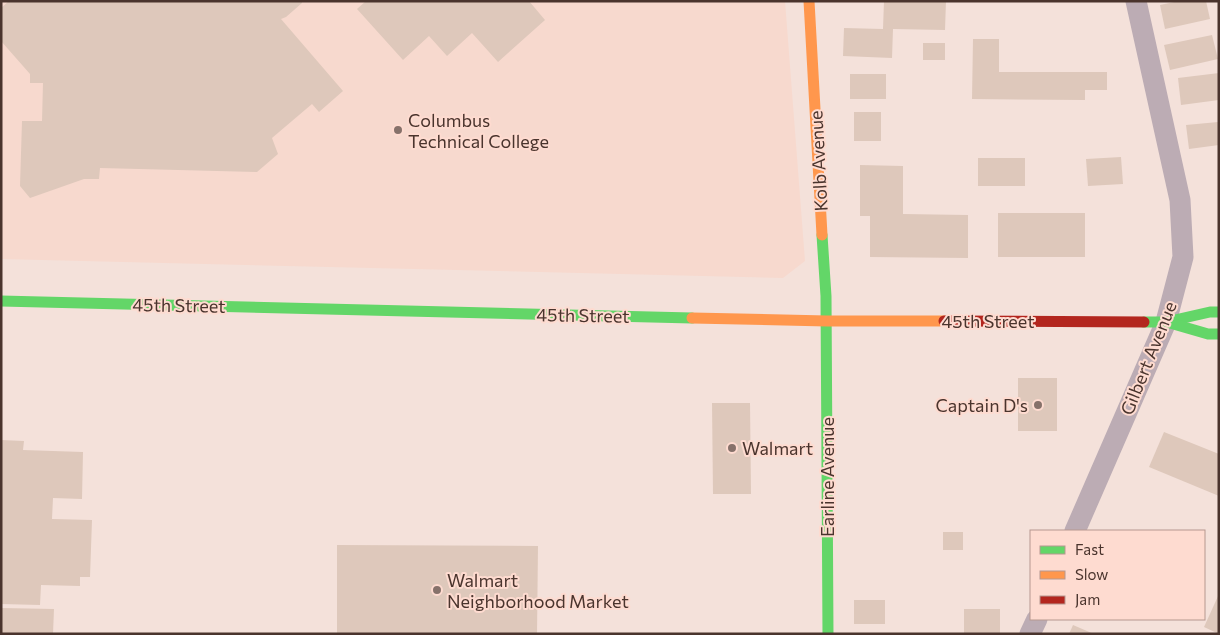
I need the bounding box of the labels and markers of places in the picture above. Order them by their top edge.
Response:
place label: Columbus Technical College [408,109,549,152]
marker: Columbus Technical College [392,124,404,136]
place label: Captain D's [935,394,1028,416]
marker: Captain D's [1032,399,1044,411]
place label: Walmart [742,437,813,459]
marker: Walmart [726,442,738,454]
place label: Walmart Neighborhood Market [447,569,629,612]
marker: Walmart Neighborhood Market [431,584,443,596]

